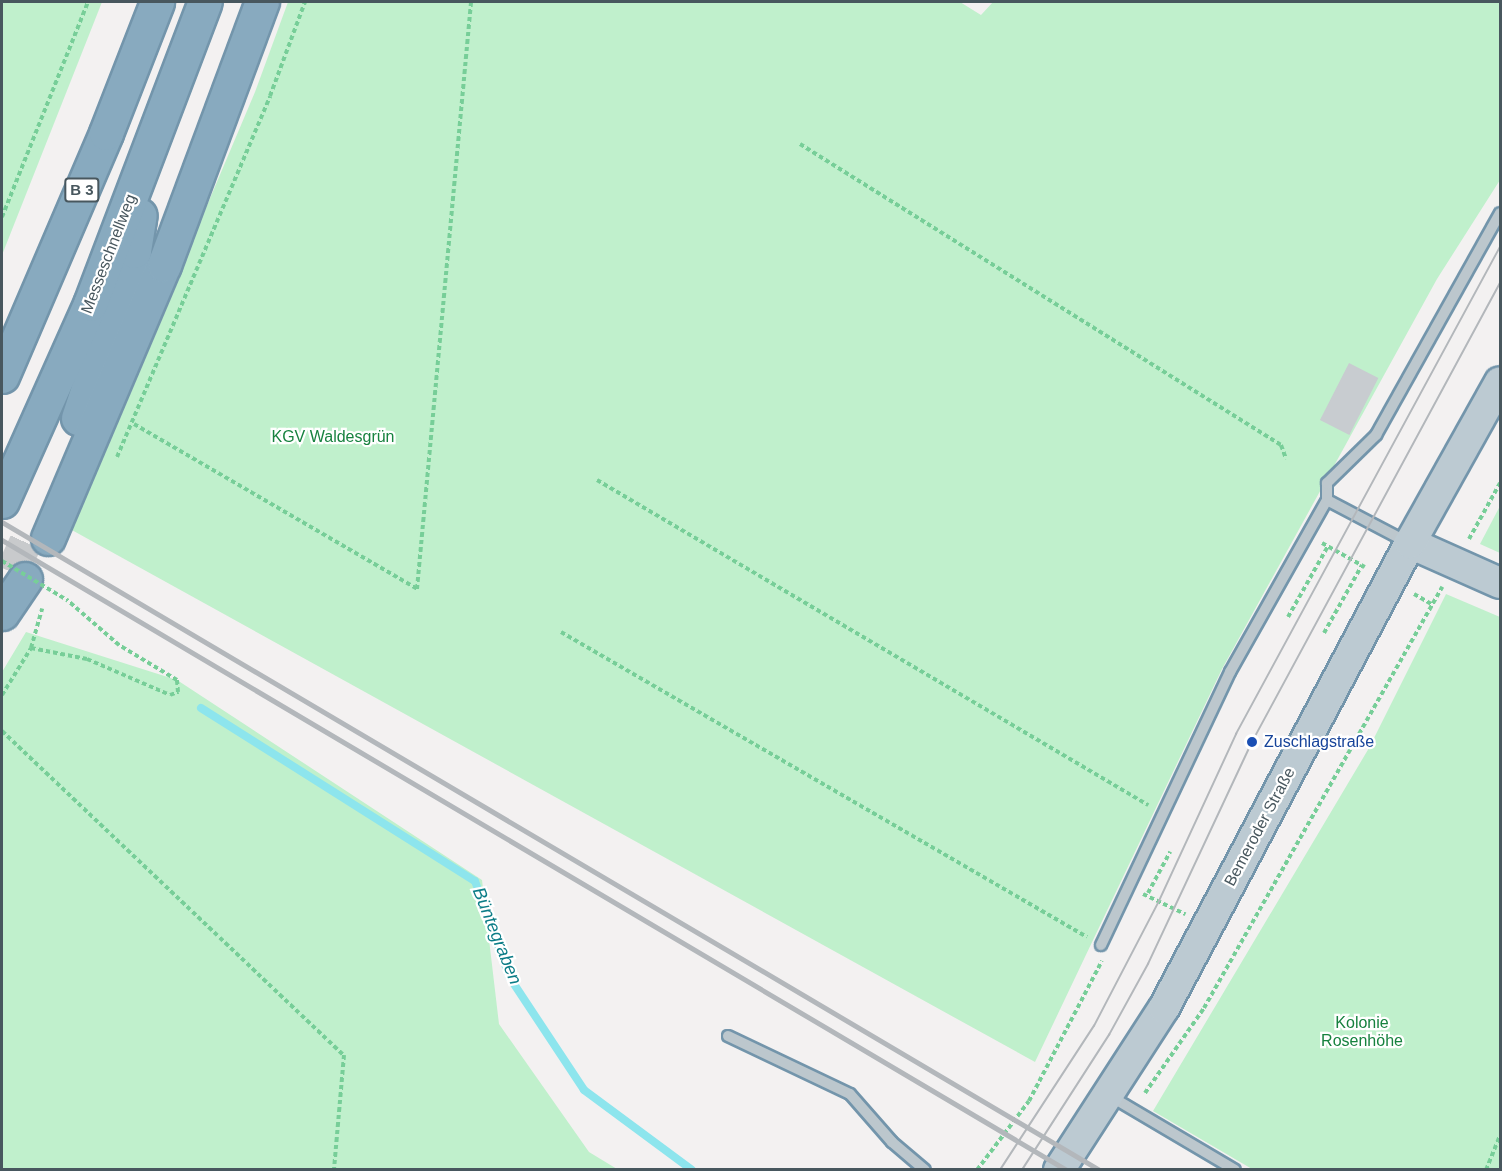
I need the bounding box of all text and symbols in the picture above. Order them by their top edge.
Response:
road number: B 3 [64,178,100,202]
street label: Messeschnellweg [77,192,141,316]
park label: KGV Waldesgrün [271,427,395,447]
place label: Zuschlagstraße [1264,732,1374,752]
marker: Zuschlagstraße [1245,735,1259,749]
street label: Bemeroder Straße [1221,764,1299,890]
water label: Büntegraben [468,884,526,988]
park label: Kolonie Rosenhöhe [1321,1013,1403,1051]

